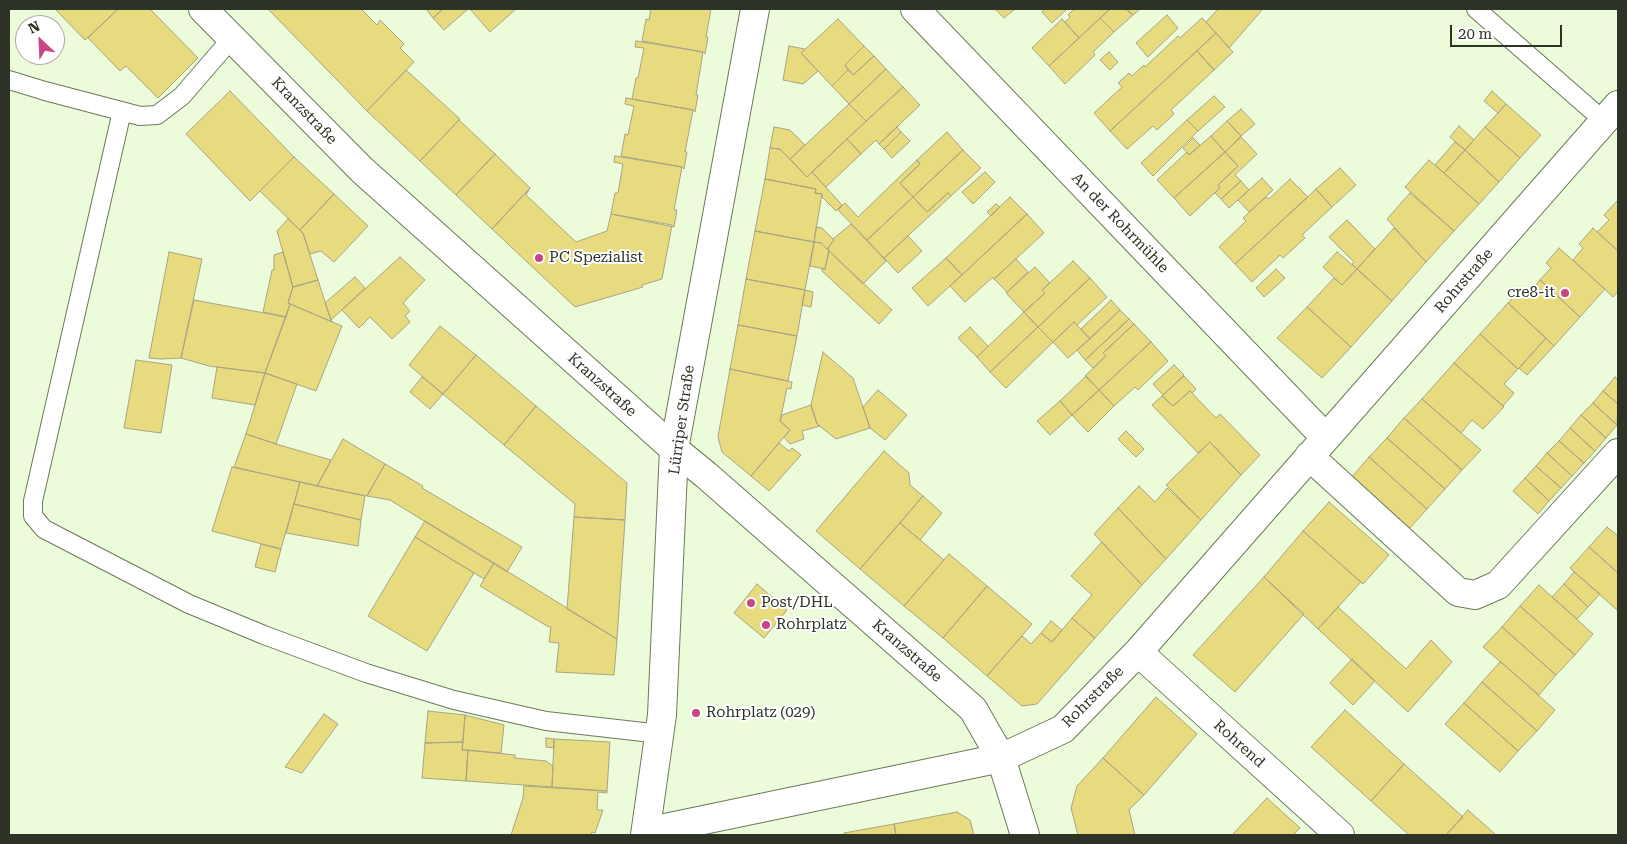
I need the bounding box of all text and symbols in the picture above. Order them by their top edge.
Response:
north arrow [15,15,65,65]
scale bar [1452,15,1564,47]
text: N [26,18,42,37]
text: 20 m [1458,25,1492,43]
street label: Kranzstraße [268,74,340,148]
street label: An der Rohrmühle [1068,169,1172,277]
street label: Rohrstraße [1431,245,1497,317]
place label: PC Spezialist [549,249,643,267]
marker: PC Spezialist [533,252,545,264]
place label: cre8-it [1507,284,1555,302]
marker: cre8-it [1559,287,1571,299]
street label: Kranzstraße [564,349,640,421]
street label: Lürriper Straße [665,364,699,476]
place label: Post/DHL [761,594,832,612]
marker: Post/DHL [745,597,757,609]
place label: Rohrplatz [776,616,846,634]
street label: Kranzstraße [868,616,946,686]
marker: Rohrplatz [760,619,772,631]
street label: Rohrstraße [1058,662,1128,732]
place label: Rohrplatz (029) [706,704,815,722]
marker: Rohrplatz (029) [690,707,702,719]
street label: Rohrend [1210,716,1268,772]

